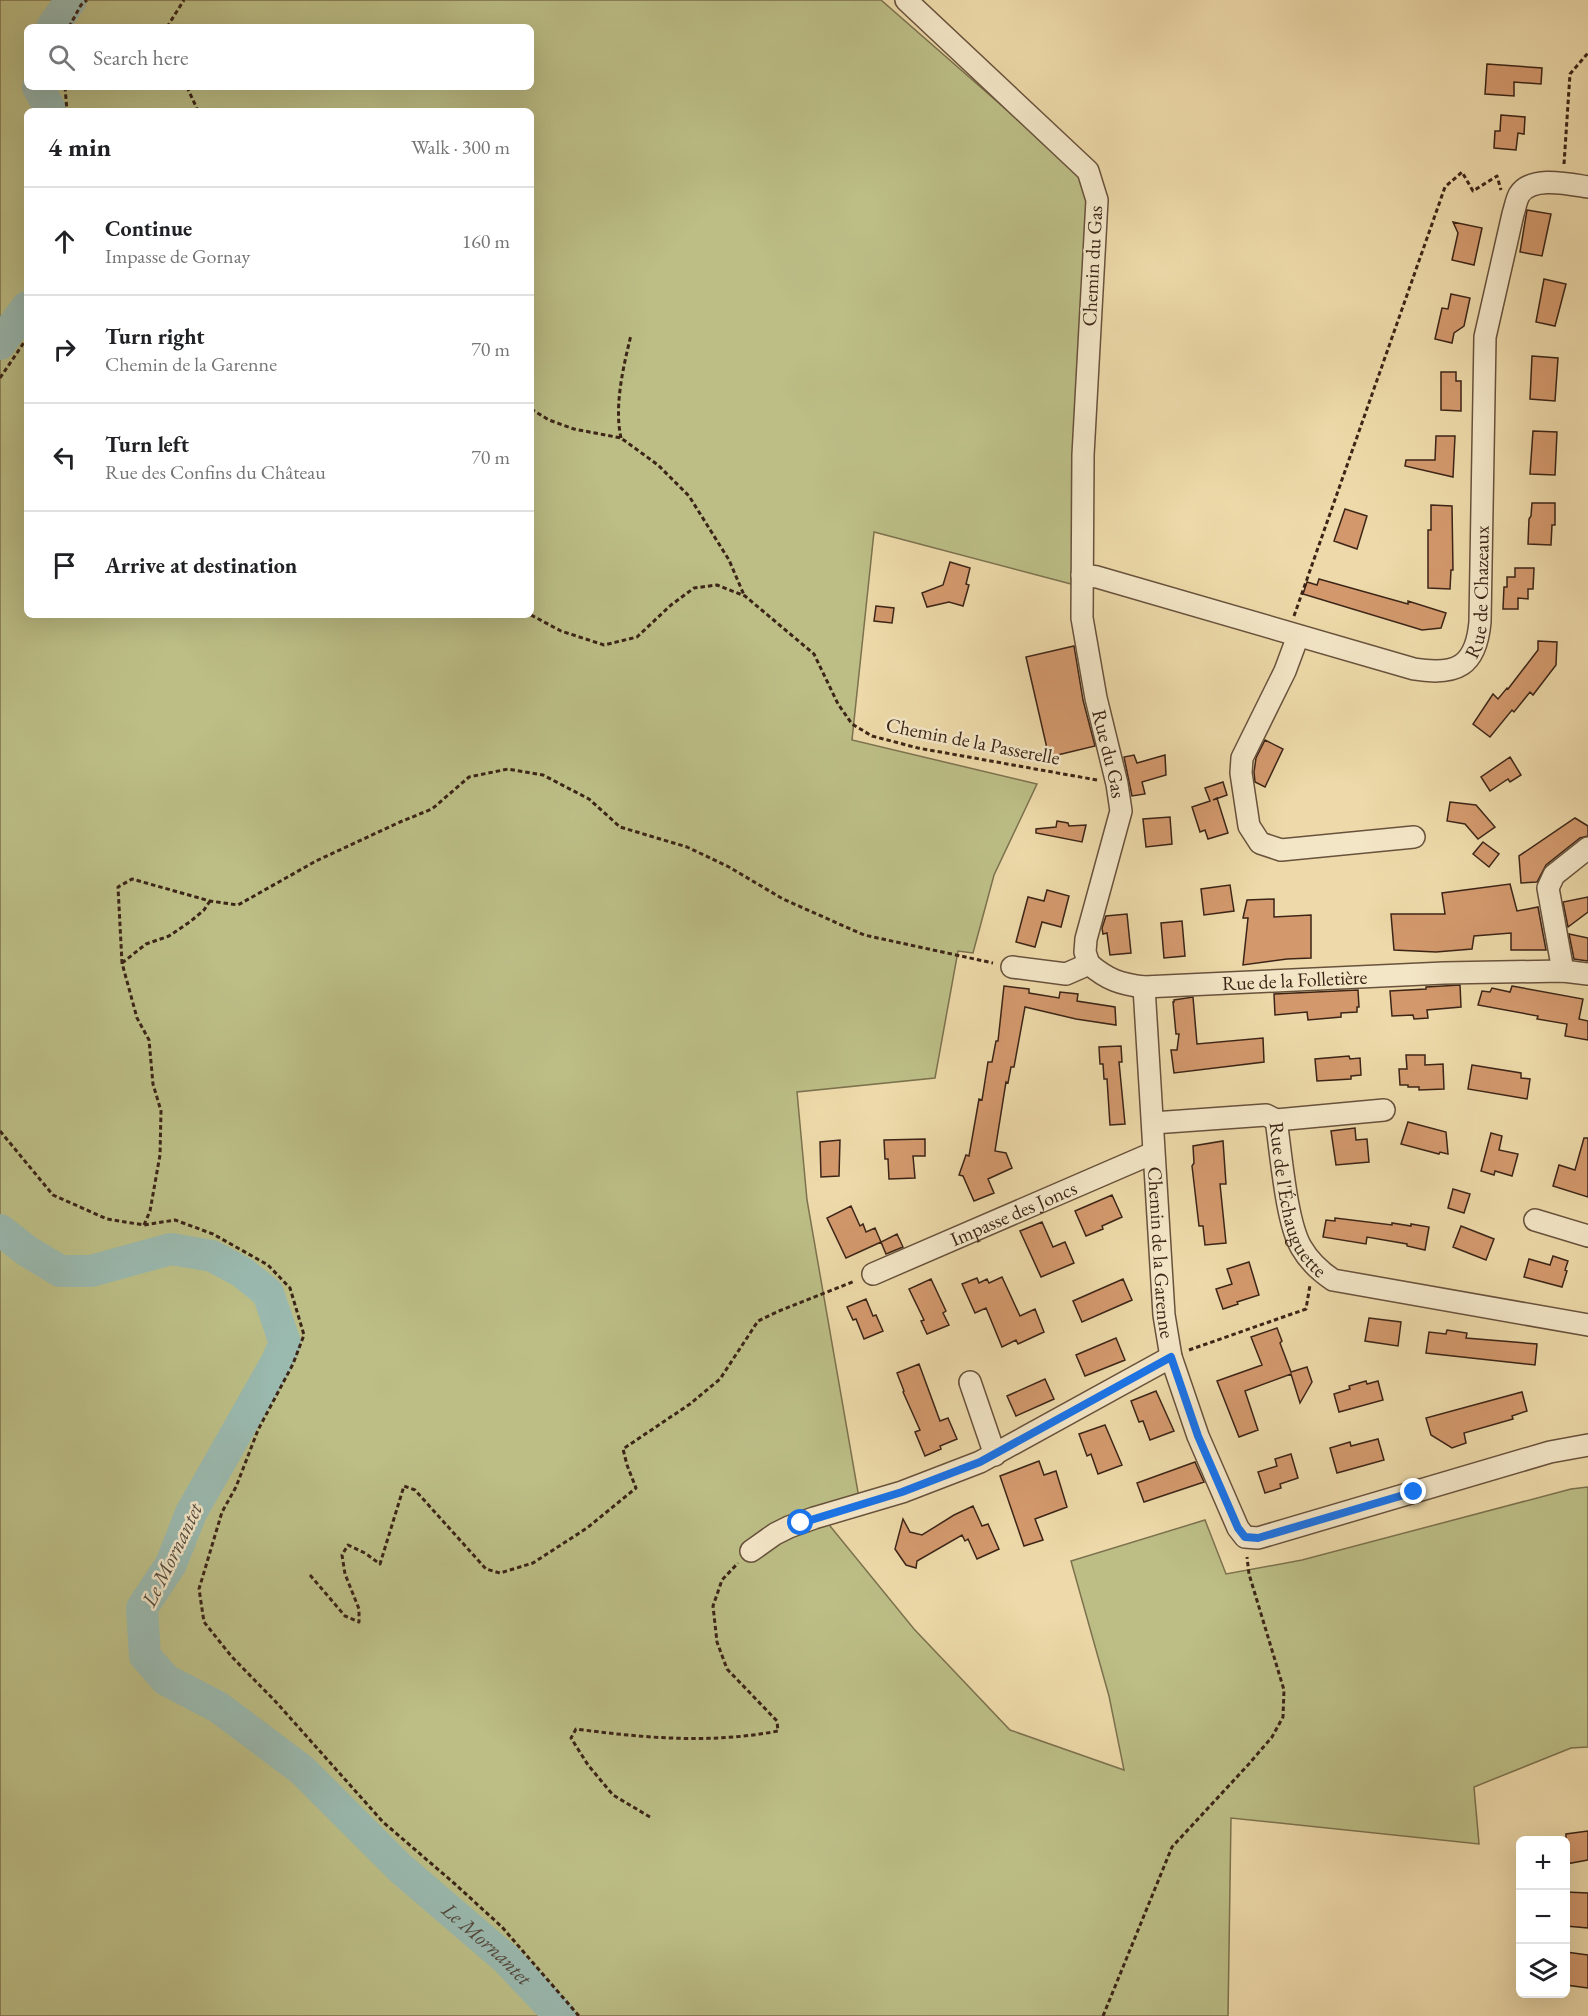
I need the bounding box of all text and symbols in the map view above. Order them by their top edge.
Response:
search box [24,24,534,90]
icon: search [45,41,78,74]
text: Search here [93,43,188,72]
text: 4 min [48,130,111,164]
text: Walk · 300 m [411,134,510,160]
street label: Chemin du Gas [1076,205,1108,327]
text: Continue [105,214,192,243]
icon: ahead [48,225,81,258]
text: 160 m [462,228,510,254]
text: Impasse de Gornay [105,243,250,269]
text: Turn right [105,322,204,351]
icon: right [48,333,81,366]
text: 70 m [471,336,510,362]
text: Chemin de la Garenne [105,351,277,377]
text: Turn left [105,430,189,459]
icon: left [48,441,81,474]
text: 70 m [471,444,510,470]
text: Rue des Confins du Château [105,459,326,485]
street label: Rue de Chazeaux [1458,525,1495,663]
icon: arrive [48,549,81,582]
text: Arrive at destination [105,551,297,580]
street label: Rue du Gas [1086,707,1132,800]
street label: Chemin de la Passerelle [884,711,1062,771]
street label: Rue de la Folletière [1221,964,1368,996]
street label: Rue de l'Échauguette [1263,1120,1332,1283]
street label: Chemin de la Garenne [1142,1166,1181,1340]
street label: Impasse des Joncs [946,1175,1081,1252]
route end [1400,1478,1426,1504]
water label: Le Mornantet [134,1498,209,1612]
route start [787,1509,813,1535]
map controls [1516,1836,1570,1998]
button: + [1516,1836,1570,1890]
button: − [1516,1890,1570,1944]
water label: Le Mornantet [436,1895,539,1992]
button: layers [1516,1944,1570,1998]

